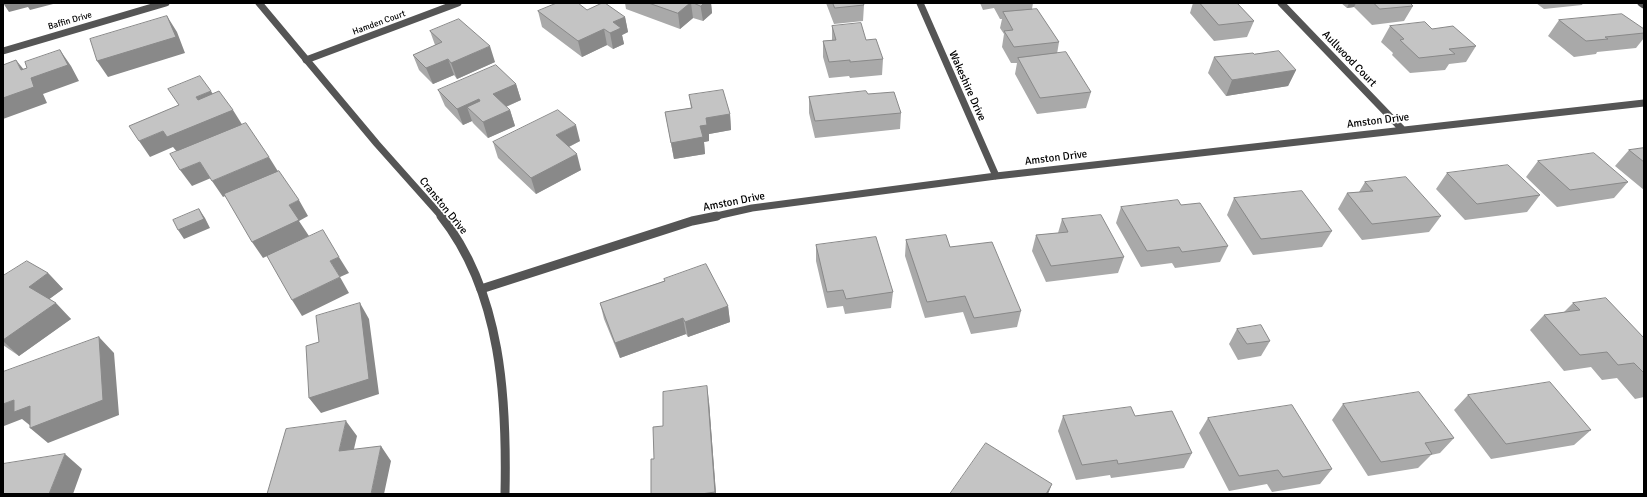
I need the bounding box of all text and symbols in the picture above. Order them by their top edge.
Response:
street label: Hamden Court [351,8,407,38]
street label: Baffin Drive [47,10,93,32]
street label: Aullwood Court [1319,28,1379,90]
street label: Wakeshire Drive [946,49,988,123]
street label: Amston Drive [1346,111,1410,131]
street label: Amston Drive [1024,148,1088,168]
street label: Cranston Drive [416,175,470,237]
street label: Amston Drive [702,190,766,214]

